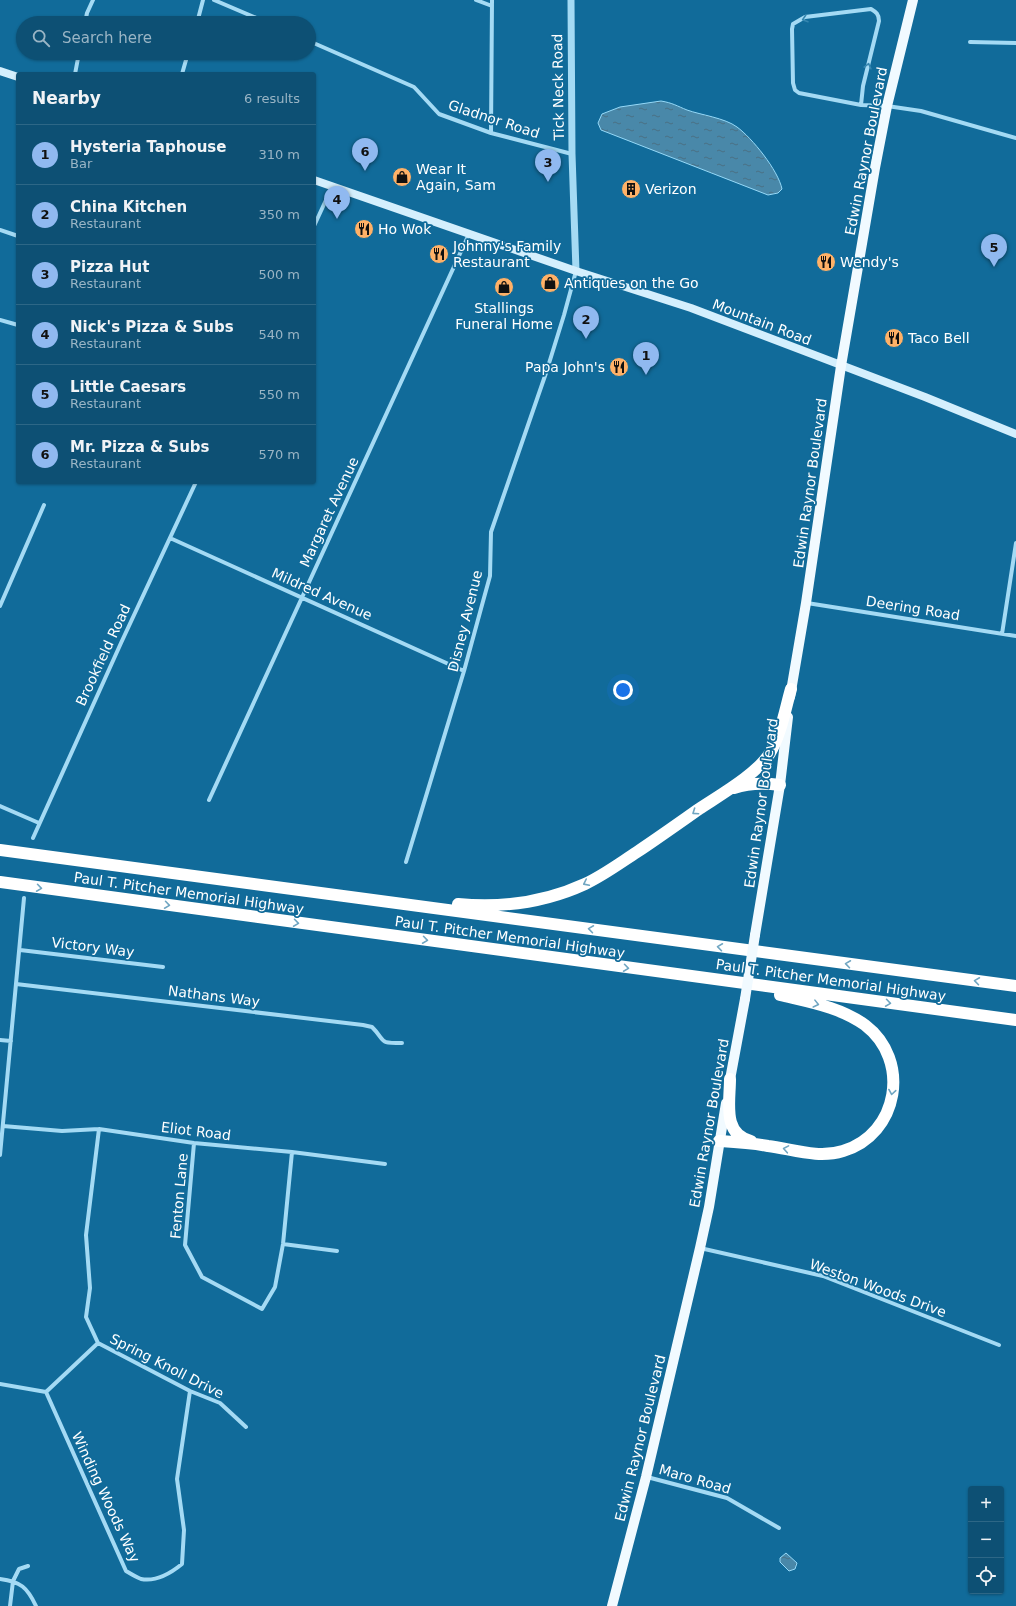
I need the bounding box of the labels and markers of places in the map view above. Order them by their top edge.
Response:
pin: 6 [352,138,378,171]
pin: 3 [535,149,561,182]
place label: Wear It Again, Sam [416,161,496,193]
shop icon: Wear It Again, Sam [391,166,413,188]
building icon: Verizon [620,178,642,200]
place label: Verizon [645,181,697,197]
pin: 4 [324,186,350,219]
restaurant icon: Ho Wok [353,218,375,240]
place label: Ho Wok [378,221,432,237]
pin: 5 [981,234,1007,267]
place label: Johnny's Family Restaurant [452,238,561,270]
restaurant icon: Johnny's Family Restaurant [428,243,450,265]
restaurant icon: Wendy's [815,251,837,273]
place label: Wendy's [840,254,899,270]
shop icon: Antiques on the Go [539,272,561,294]
place label: Antiques on the Go [564,275,699,291]
shop icon: Stallings Funeral Home [493,276,515,298]
place label: Stallings Funeral Home [455,300,553,332]
pin: 2 [573,306,599,339]
restaurant icon: Taco Bell [883,327,905,349]
place label: Taco Bell [907,330,970,346]
pin: 1 [633,342,659,375]
restaurant icon: Papa John's [608,356,630,378]
place label: Papa John's [525,359,605,375]

